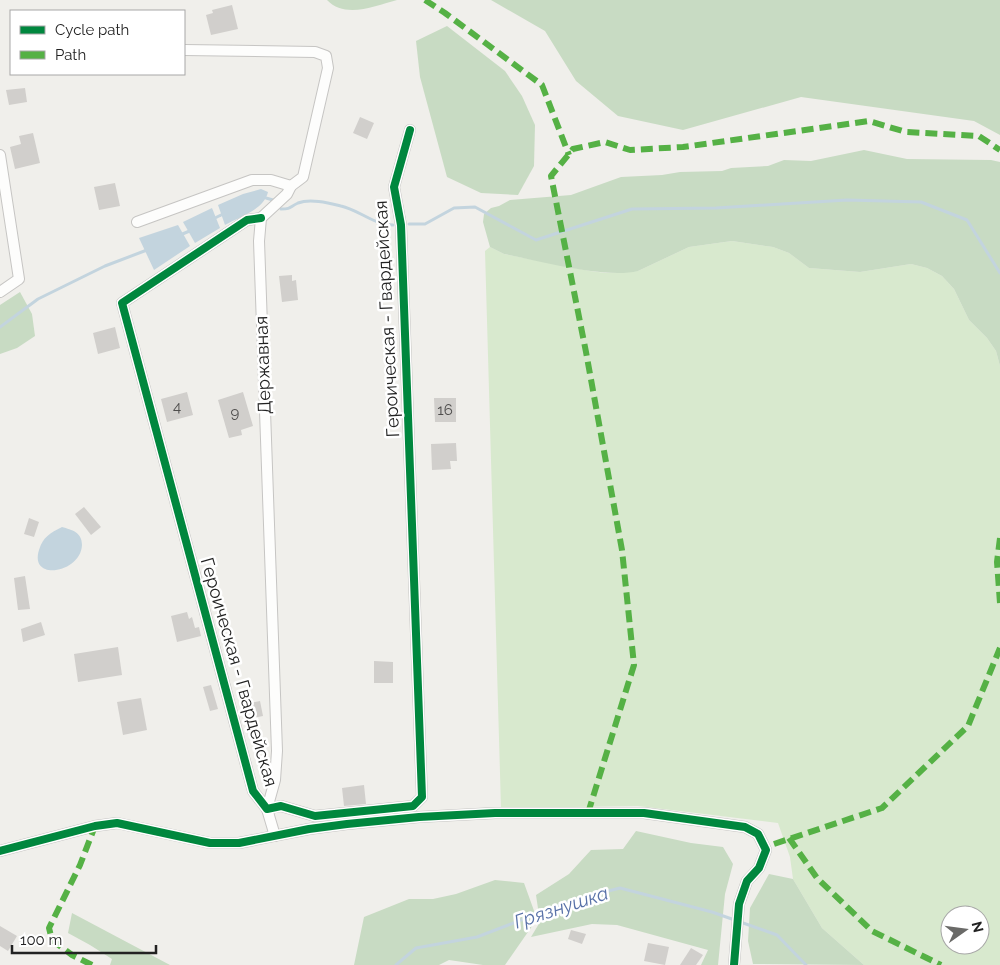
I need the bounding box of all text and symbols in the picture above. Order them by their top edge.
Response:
legend [10,10,185,75]
text: Cycle path [55,21,129,39]
text: Path [55,46,86,64]
street label: Героическая - Гвардейская [370,200,403,438]
street label: Державная [250,315,275,415]
house number: 4 [173,398,181,416]
house number: 16 [437,401,453,419]
house number: 9 [231,404,240,422]
street label: Героическая - Гвардейская [197,555,282,789]
water label: Грязнушка [511,881,611,933]
north arrow [940,905,990,955]
text: N [969,920,987,934]
scale bar [12,922,156,954]
text: 100 m [20,931,62,949]

